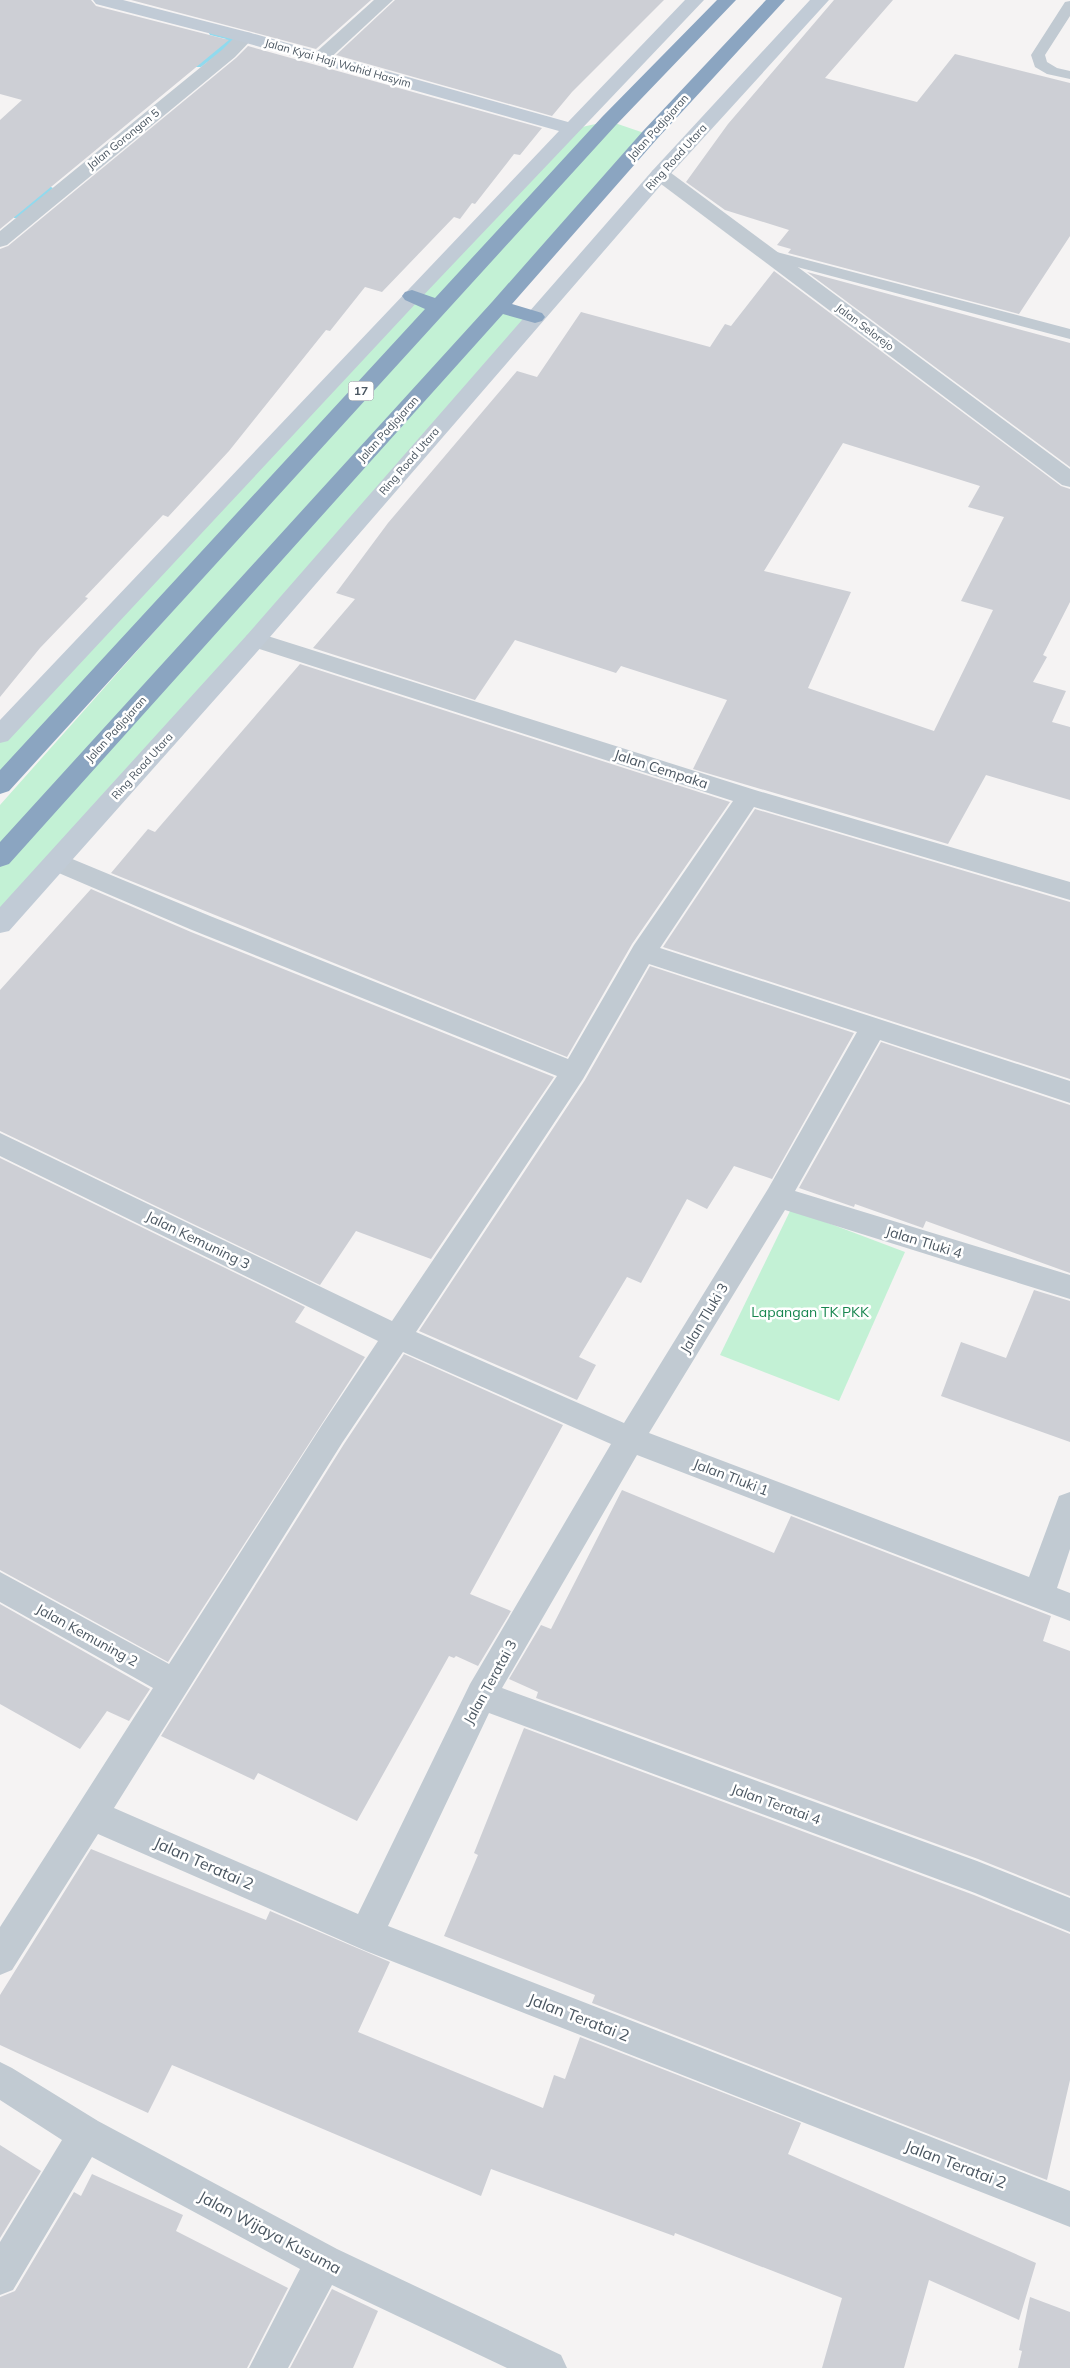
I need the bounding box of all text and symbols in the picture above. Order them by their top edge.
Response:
street label: Jalan Kyai Haji Wahid Hasyim [263,35,413,91]
street label: Jalan Padjajaran [625,91,691,163]
street label: Jalan Gorongan 5 [84,105,162,172]
street label: Ring Road Utara [642,121,710,193]
street label: Jalan Selorejo [833,301,897,353]
road number: 17 [348,382,374,401]
street label: Jalan Padjajaran [355,393,421,465]
street label: Ring Road Utara [376,424,442,498]
street label: Jalan Padjajaran [83,693,149,765]
street label: Ring Road Utara [108,730,176,802]
street label: Jalan Cempaka [612,745,710,793]
street label: Jalan Kemuning 3 [143,1207,253,1273]
street label: Jalan Tluki 4 [884,1222,965,1262]
street label: Jalan Tluki 3 [676,1279,732,1357]
park label: Lapangan TK PKK [751,1303,870,1321]
street label: Jalan Tluki 1 [691,1454,771,1500]
street label: Jalan Kemuning 2 [33,1600,141,1670]
street label: Jalan Teratai 3 [459,1637,521,1727]
street label: Jalan Teratai 4 [729,1780,824,1829]
street label: Jalan Teratai 2 [151,1832,257,1894]
street label: Jalan Teratai 2 [525,1988,633,2046]
street label: Jalan Teratai 2 [902,2135,1010,2193]
street label: Jalan Wijaya Kusuma [195,2186,345,2278]

